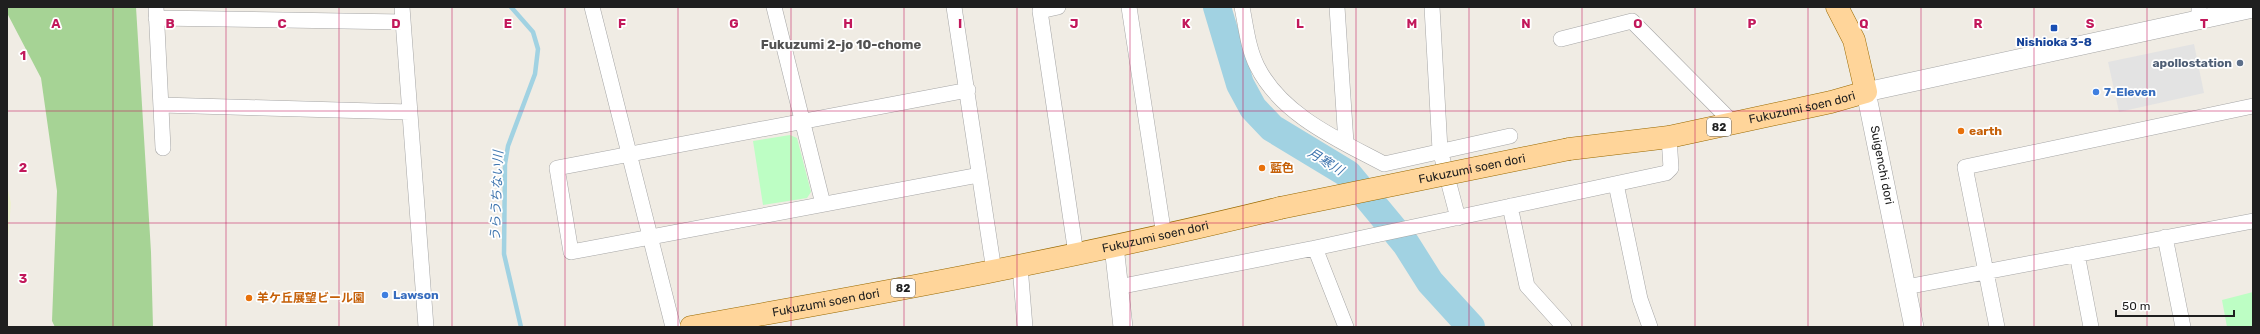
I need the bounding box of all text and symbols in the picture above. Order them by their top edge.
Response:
text: A [51,16,61,31]
text: B [165,16,175,31]
text: C [277,16,287,31]
text: D [391,16,401,31]
text: E [504,16,512,31]
text: F [618,16,626,31]
text: G [729,16,739,31]
text: H [843,16,853,31]
text: I [958,16,962,31]
text: J [1070,16,1078,31]
text: K [1182,16,1191,31]
text: L [1296,16,1304,31]
text: M [1407,16,1417,31]
text: N [1521,16,1531,31]
text: O [1633,16,1643,31]
text: P [1748,16,1757,31]
text: Q [1859,16,1869,31]
text: R [1974,16,1983,31]
text: S [2086,16,2095,31]
text: T [2200,16,2208,31]
marker: Nishioka 3-8 [2049,23,2059,33]
place label: Nishioka 3-8 [2016,35,2092,49]
district label: Fukuzumi 2-jo 10-chome [761,37,921,52]
text: 1 [20,48,26,63]
place label: apollostation [2152,56,2232,70]
marker: apollostation [2235,58,2245,68]
place label: 7-Eleven [2104,85,2156,99]
marker: 7-Eleven [2091,87,2101,97]
street label: Fukuzumi soen dori [1748,88,1857,127]
road number: 82 [1707,118,1731,136]
street label: Suigenchi dori [1867,124,1897,206]
place label: earth [1969,124,2002,138]
marker: earth [1956,126,1966,136]
water label: 月寒川 [1305,145,1348,179]
water label: うらうちない川 [487,148,506,242]
street label: Fukuzumi soen dori [1417,151,1527,187]
text: 2 [19,160,27,175]
place label: 藍色 [1270,161,1294,175]
marker: 藍色 [1257,163,1267,173]
street label: Fukuzumi soen dori [1101,218,1210,256]
text: 3 [19,271,28,286]
road number: 82 [891,279,915,297]
street label: Fukuzumi soen dori [771,286,881,319]
place label: Lawson [393,288,439,302]
marker: Lawson [380,290,390,300]
place label: 羊ケ丘展望ビール園 [257,291,365,305]
scale bar [2116,292,2234,318]
marker: 羊ケ丘展望ビール園 [244,293,254,303]
text: 50 m [2122,299,2150,313]

